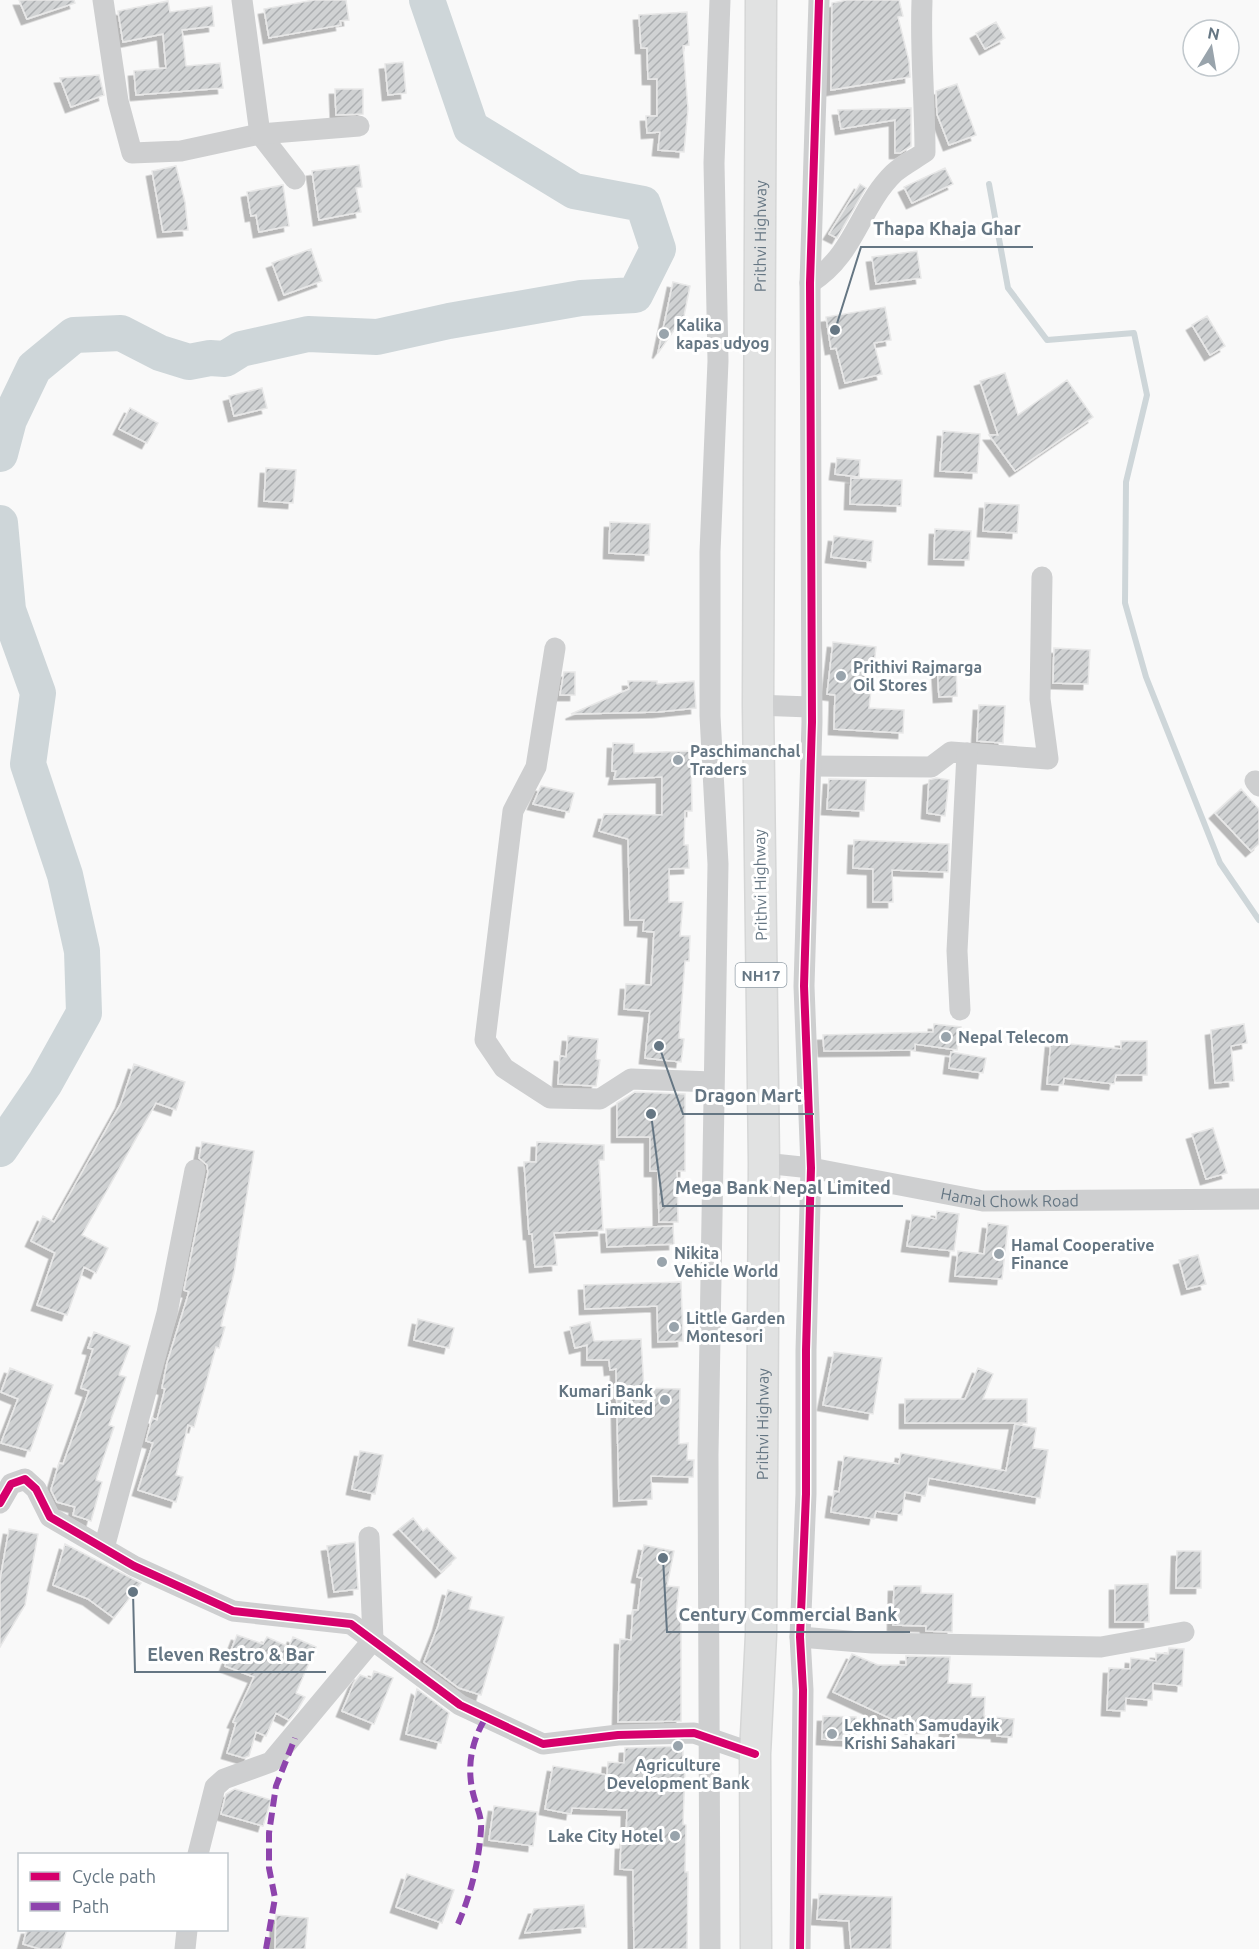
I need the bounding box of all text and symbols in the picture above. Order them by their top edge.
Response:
north arrow [1181,18,1241,78]
text: N [1206,23,1221,43]
street label: Prithvi Highway [751,180,769,292]
callout: Thapa Khaja Ghar [861,211,1033,247]
text: Thapa Khaja Ghar [873,218,1021,238]
place label: Kalika kapas udyog [676,316,769,352]
marker: Kalika kapas udyog [657,327,671,341]
place label: Prithivi Rajmarga Oil Stores [853,658,982,694]
marker: Prithivi Rajmarga Oil Stores [834,669,848,683]
place label: Paschimanchal Traders [690,742,801,778]
marker: Paschimanchal Traders [671,753,685,767]
street label: Prithvi Highway [750,829,770,941]
road number: NH17 [736,963,786,987]
place label: Nepal Telecom [958,1028,1069,1046]
marker: Nepal Telecom [939,1030,953,1044]
callout: Dragon Mart [683,1078,814,1114]
text: Dragon Mart [694,1085,802,1105]
callout: Mega Bank Nepal Limited [663,1170,903,1206]
text: Mega Bank Nepal Limited [675,1177,891,1197]
street label: Hamal Chowk Road [939,1184,1079,1210]
place label: Hamal Cooperative Finance [1011,1236,1154,1272]
place label: Nikita Vehicle World [674,1244,778,1280]
marker: Hamal Cooperative Finance [992,1247,1006,1261]
marker: Nikita Vehicle World [655,1255,669,1269]
place label: Little Garden Montesori [686,1309,785,1345]
marker: Little Garden Montesori [667,1320,681,1334]
street label: Prithvi Highway [753,1368,772,1480]
place label: Kumari Bank Limited [558,1382,653,1418]
marker: Kumari Bank Limited [658,1393,672,1407]
callout: Century Commercial Bank [667,1596,910,1632]
text: Century Commercial Bank [679,1604,897,1624]
callout: Eleven Restro & Bar [135,1636,326,1672]
text: Eleven Restro & Bar [147,1644,315,1664]
place label: Lekhnath Samudayik Krishi Sahakari [844,1716,1000,1752]
marker: Lekhnath Samudayik Krishi Sahakari [825,1727,839,1741]
marker: Agriculture Development Bank [671,1739,685,1753]
place label: Agriculture Development Bank [606,1756,750,1792]
place label: Lake City Hotel [548,1827,663,1845]
marker: Lake City Hotel [668,1829,682,1843]
legend [18,1853,228,1931]
text: Cycle path [72,1866,156,1886]
text: Path [72,1896,109,1916]

